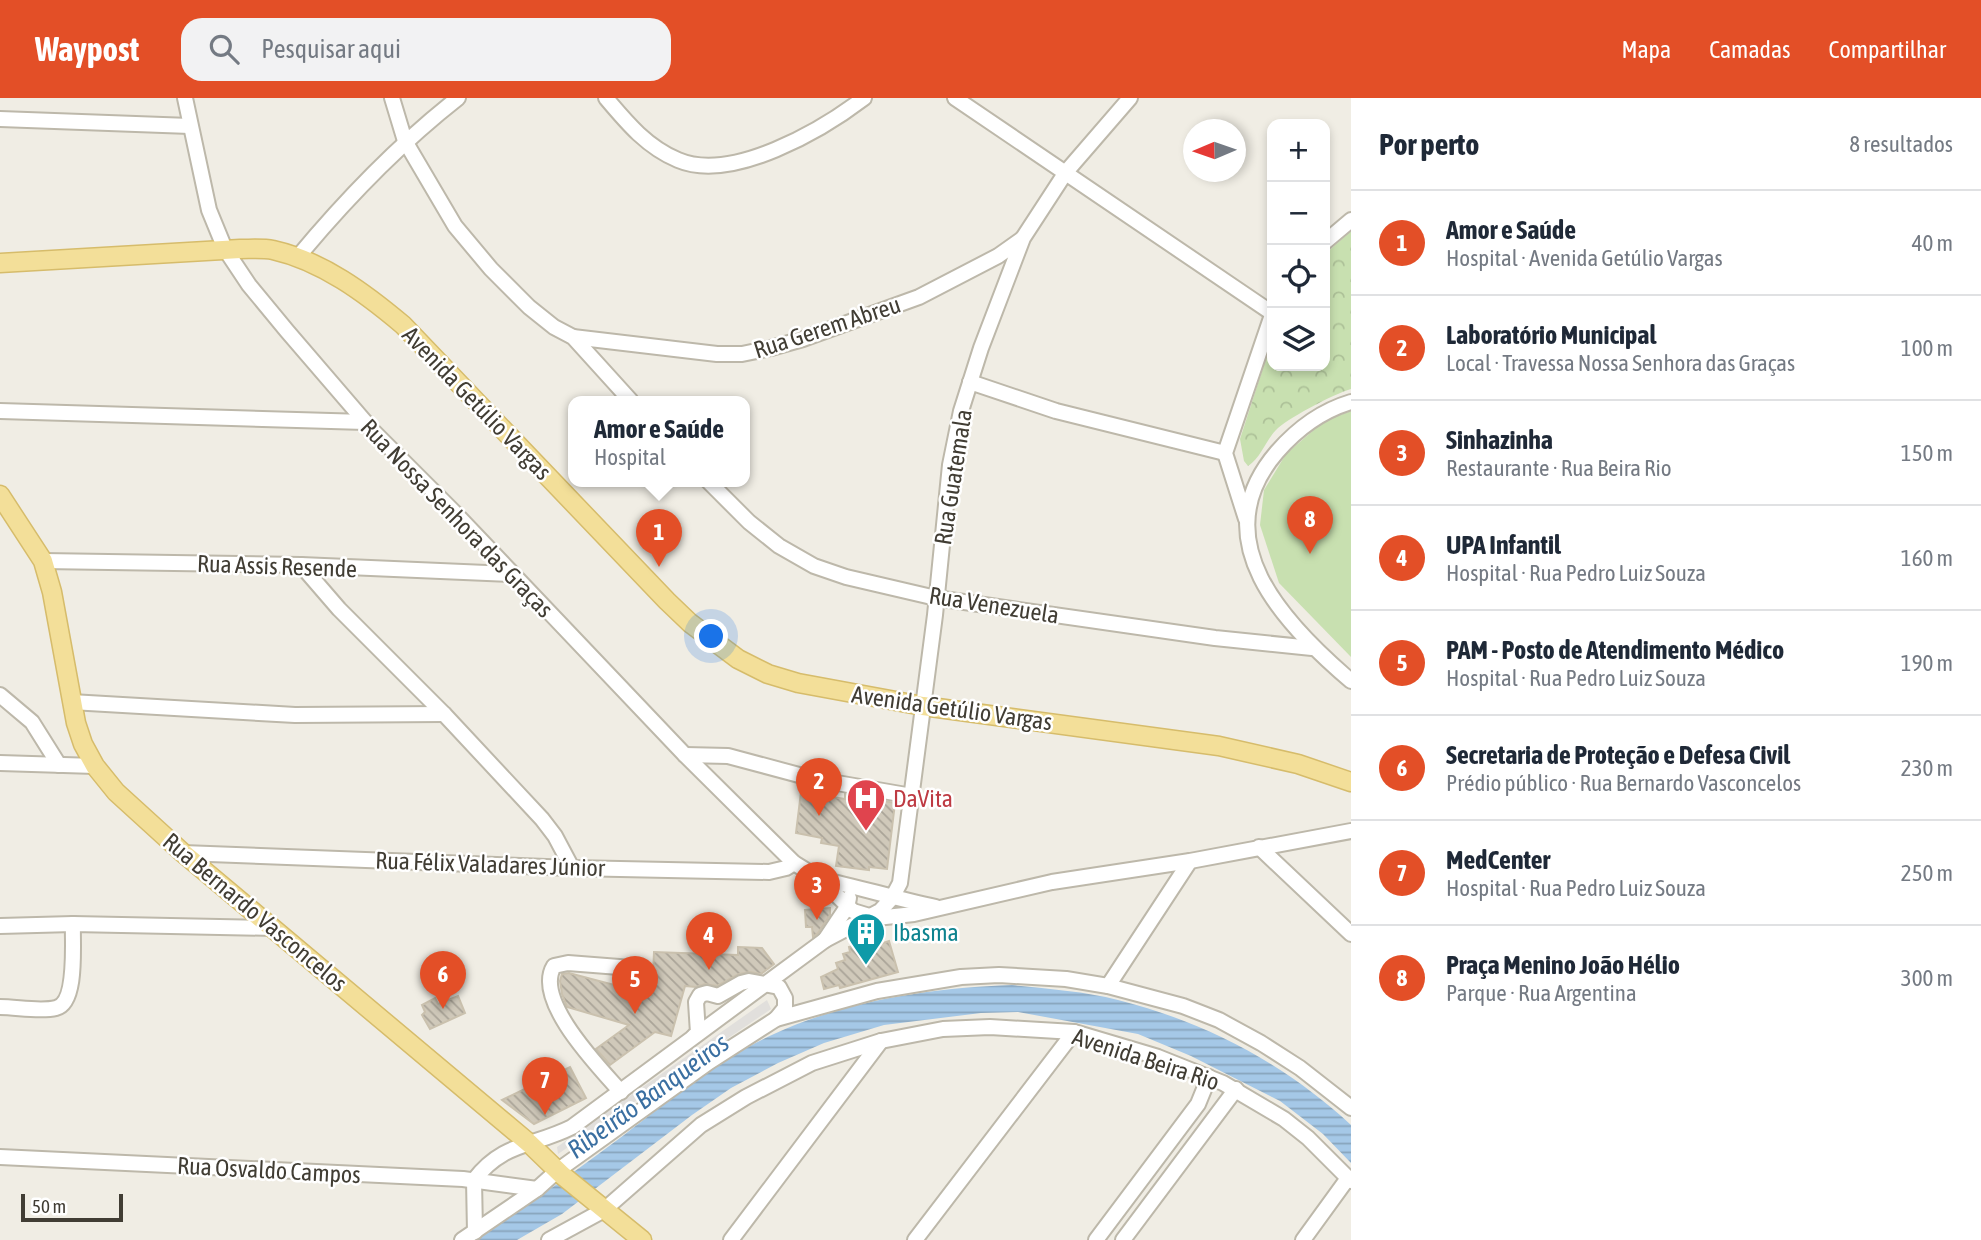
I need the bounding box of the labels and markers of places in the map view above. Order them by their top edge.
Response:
pin: 8 [1287,496,1333,554]
pin: 1 [636,509,682,567]
pin: 2 [796,758,842,816]
hospital icon: DaVita [845,777,887,832]
place label: DaVita [893,785,953,812]
pin: 3 [794,862,840,920]
building icon: Ibasma [845,911,887,966]
pin: 4 [686,912,732,970]
place label: Ibasma [893,919,959,946]
pin: 6 [420,951,466,1009]
pin: 5 [612,956,658,1014]
pin: 7 [522,1057,568,1115]

